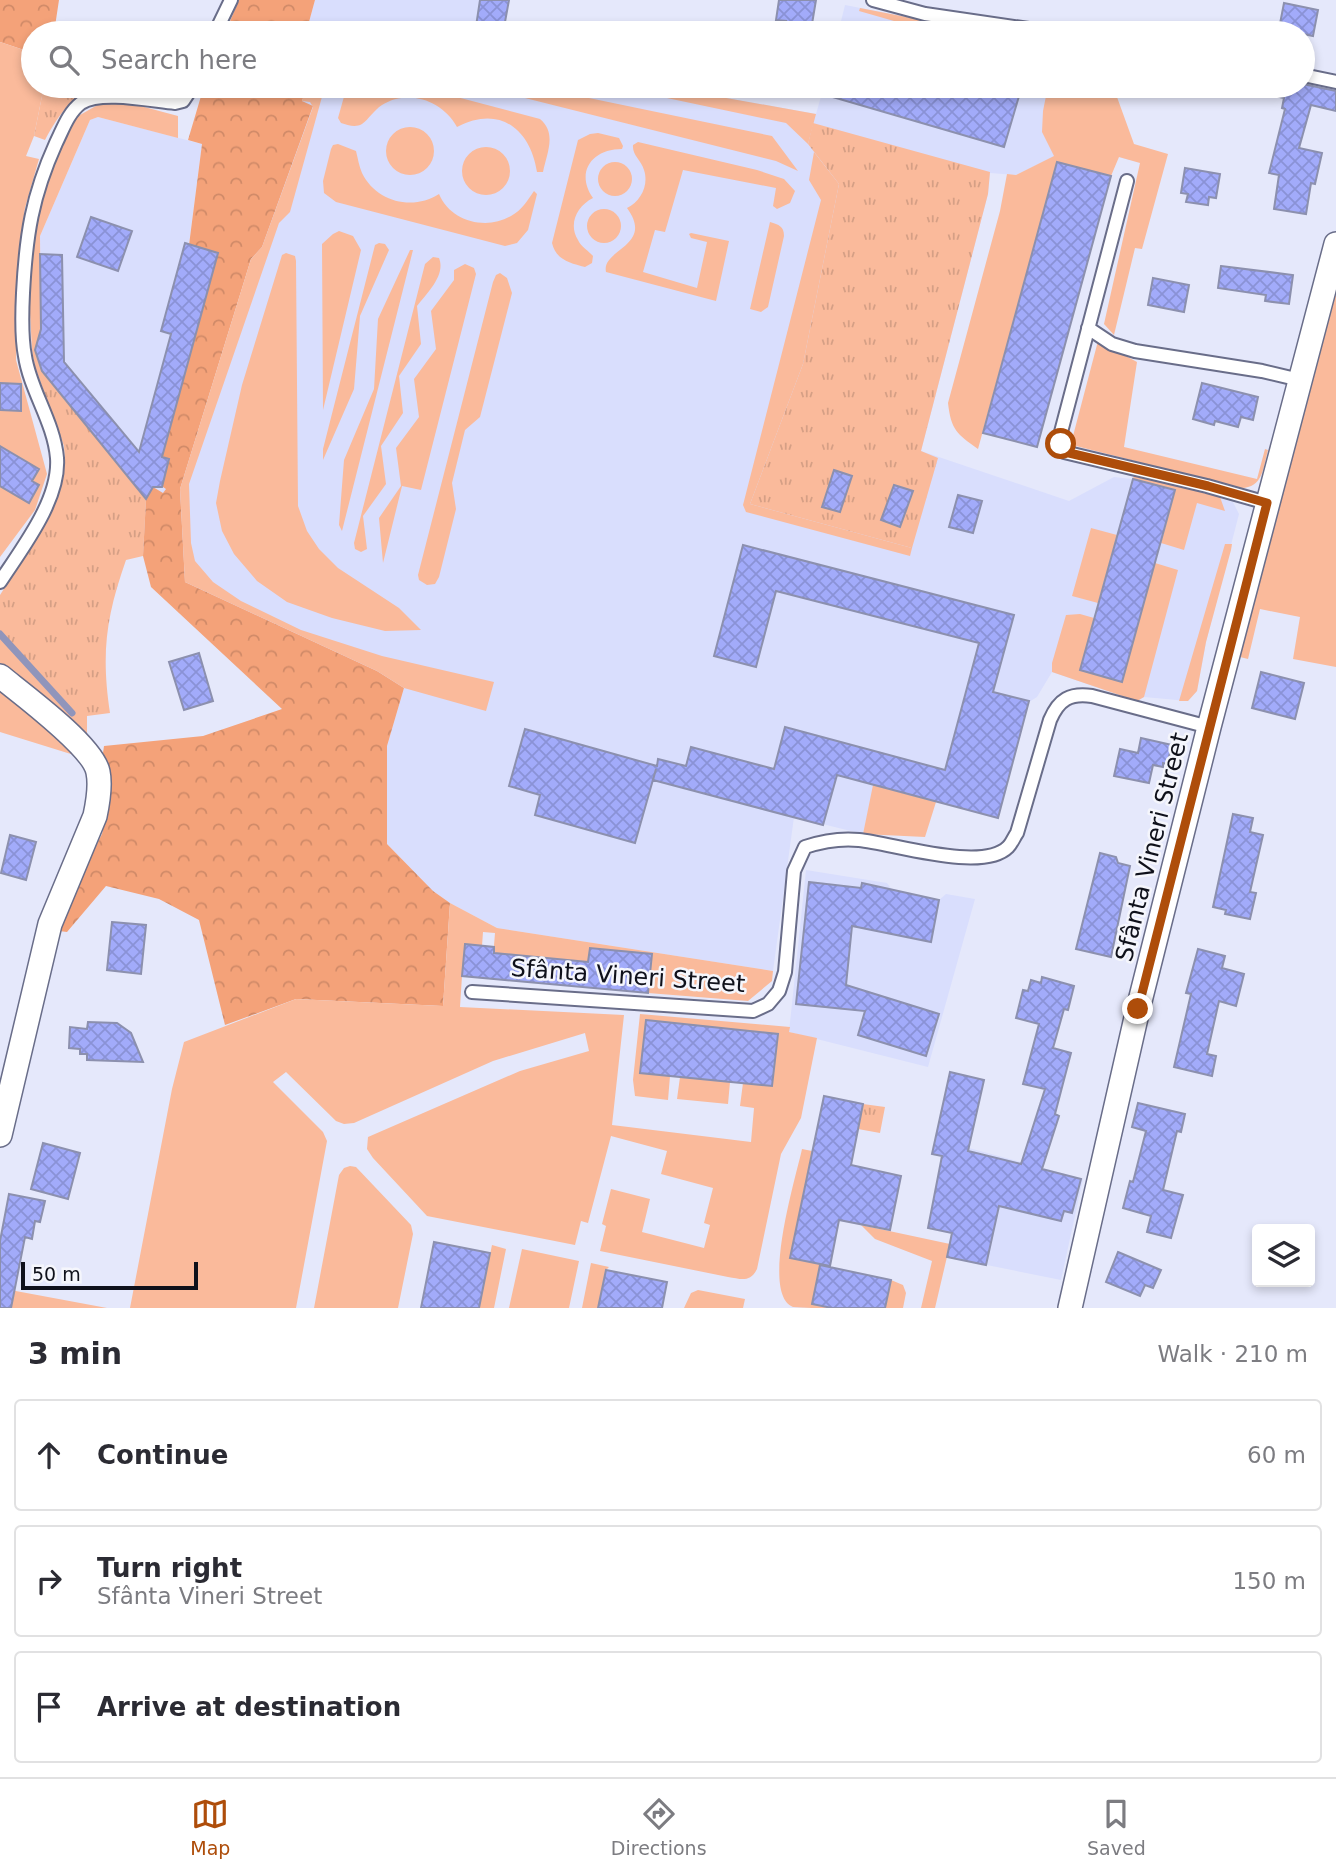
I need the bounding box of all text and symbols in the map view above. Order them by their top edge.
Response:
search box [21,21,1315,98]
icon: search [45,41,83,79]
text: Search here [101,45,257,75]
route start [1045,428,1076,459]
street label: Sfânta Vineri Street [1110,730,1194,964]
street label: Sfânta Vineri Street [510,954,746,998]
route end [1122,993,1153,1024]
map controls [1252,1224,1315,1287]
button: layers [1252,1224,1315,1287]
scale bar [21,1259,198,1291]
text: 50 m [32,1263,81,1285]
text: 3 min [28,1336,122,1371]
text: Walk · 210 m [1157,1341,1308,1367]
icon: ahead [30,1436,68,1474]
text: Continue [97,1440,228,1470]
text: 60 m [1247,1442,1306,1468]
text: Turn right [97,1553,242,1583]
icon: right [30,1562,68,1600]
text: 150 m [1232,1568,1306,1594]
text: Sfânta Vineri Street [97,1583,322,1609]
icon: arrive [30,1688,68,1726]
text: Arrive at destination [97,1692,401,1722]
tab: Map [190,1795,230,1859]
tab: Directions [611,1795,707,1859]
tab: Saved [1087,1795,1146,1859]

